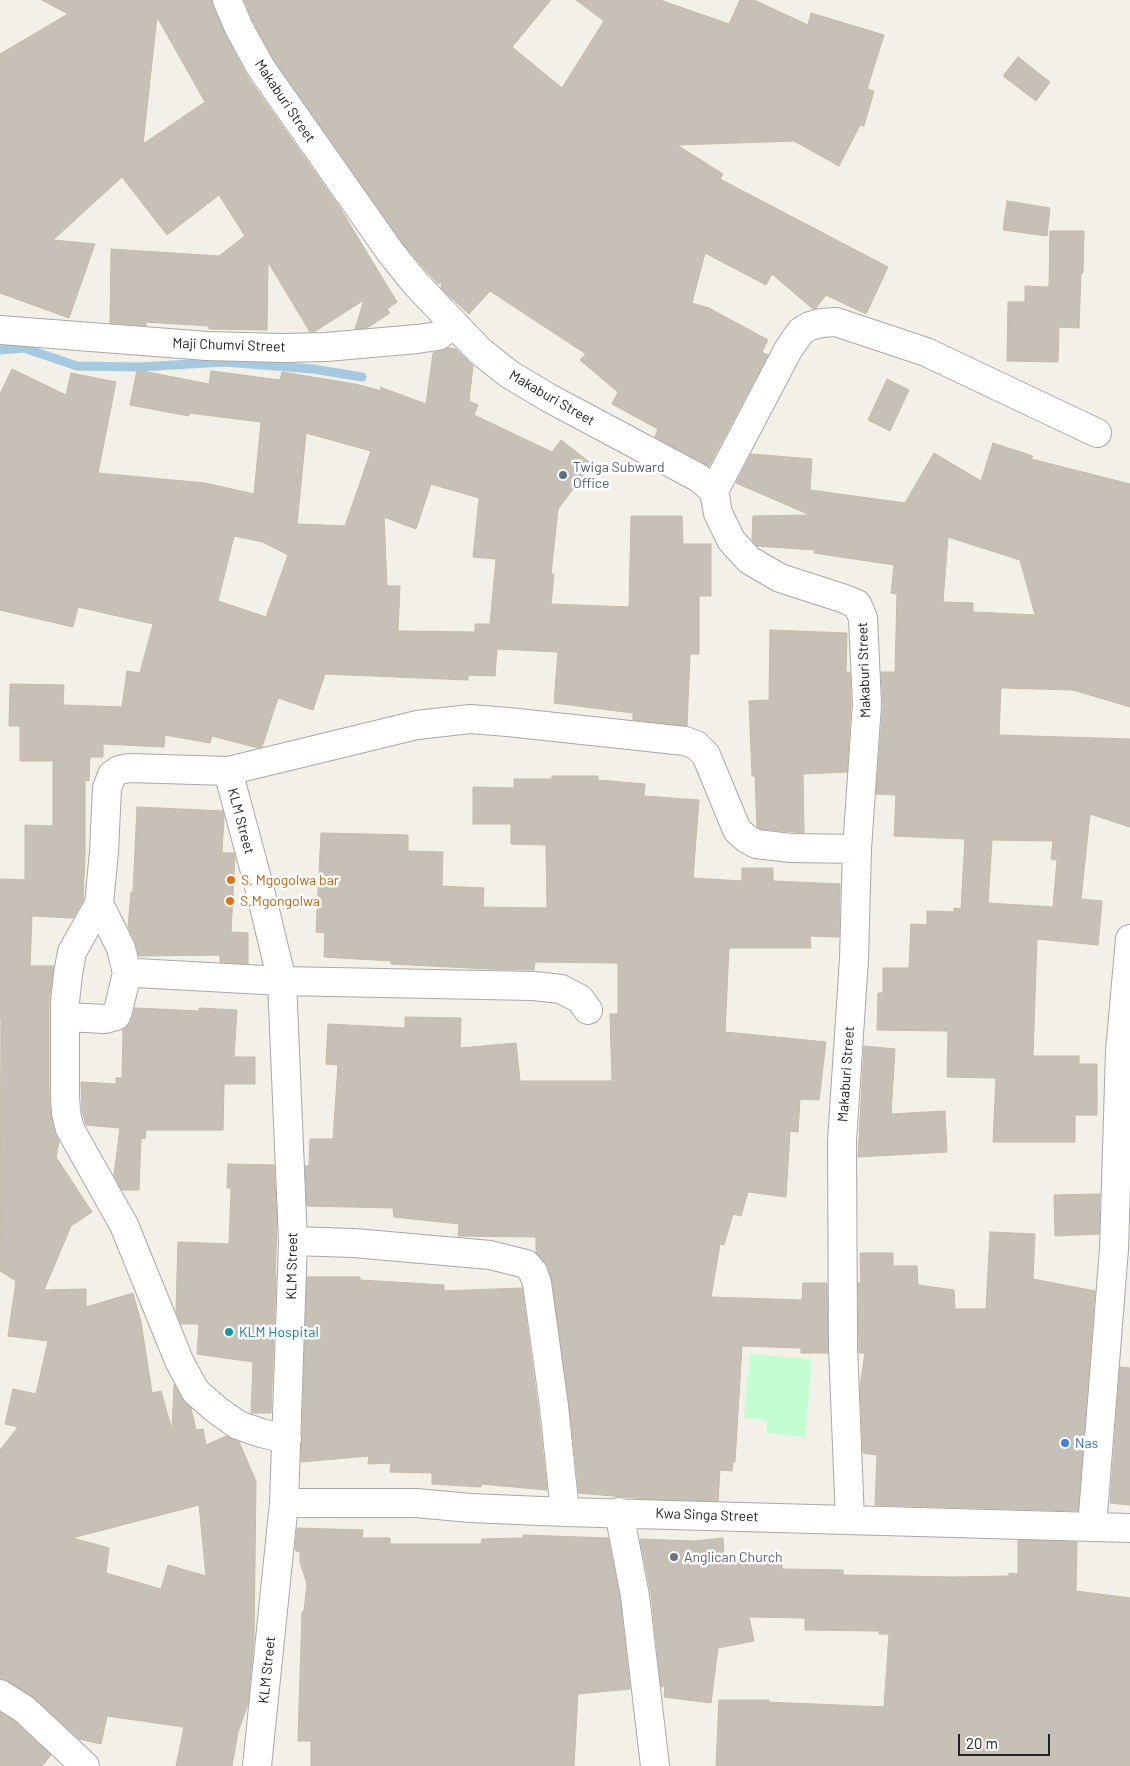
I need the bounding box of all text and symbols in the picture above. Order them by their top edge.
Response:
street label: Makaburi Street [251,56,319,146]
street label: Maji Chumvi Street [172,335,286,355]
street label: Makaburi Street [506,367,598,429]
place label: Twiga Subward Office [573,459,665,492]
marker: Twiga Subward Office [557,469,569,481]
street label: Makaburi Street [854,622,874,718]
street label: KLM Street [224,786,258,856]
place label: S. Mgogolwa bar [241,872,339,888]
marker: S. Mgogolwa bar [225,874,237,886]
place label: S.Mgongolwa [240,893,320,909]
marker: S.Mgongolwa [224,895,236,907]
street label: Makaburi Street [834,1026,858,1122]
street label: KLM Street [283,1232,301,1300]
place label: KLM Hospital [239,1324,319,1340]
marker: KLM Hospital [223,1326,235,1338]
place label: Nas [1075,1435,1098,1451]
marker: Nas [1059,1437,1071,1449]
street label: Kwa Singa Street [655,1505,759,1525]
place label: Anglican Church [684,1549,783,1565]
marker: Anglican Church [668,1551,680,1563]
street label: KLM Street [255,1636,279,1704]
scale bar [960,1724,1052,1756]
text: 20 m [966,1734,998,1752]

